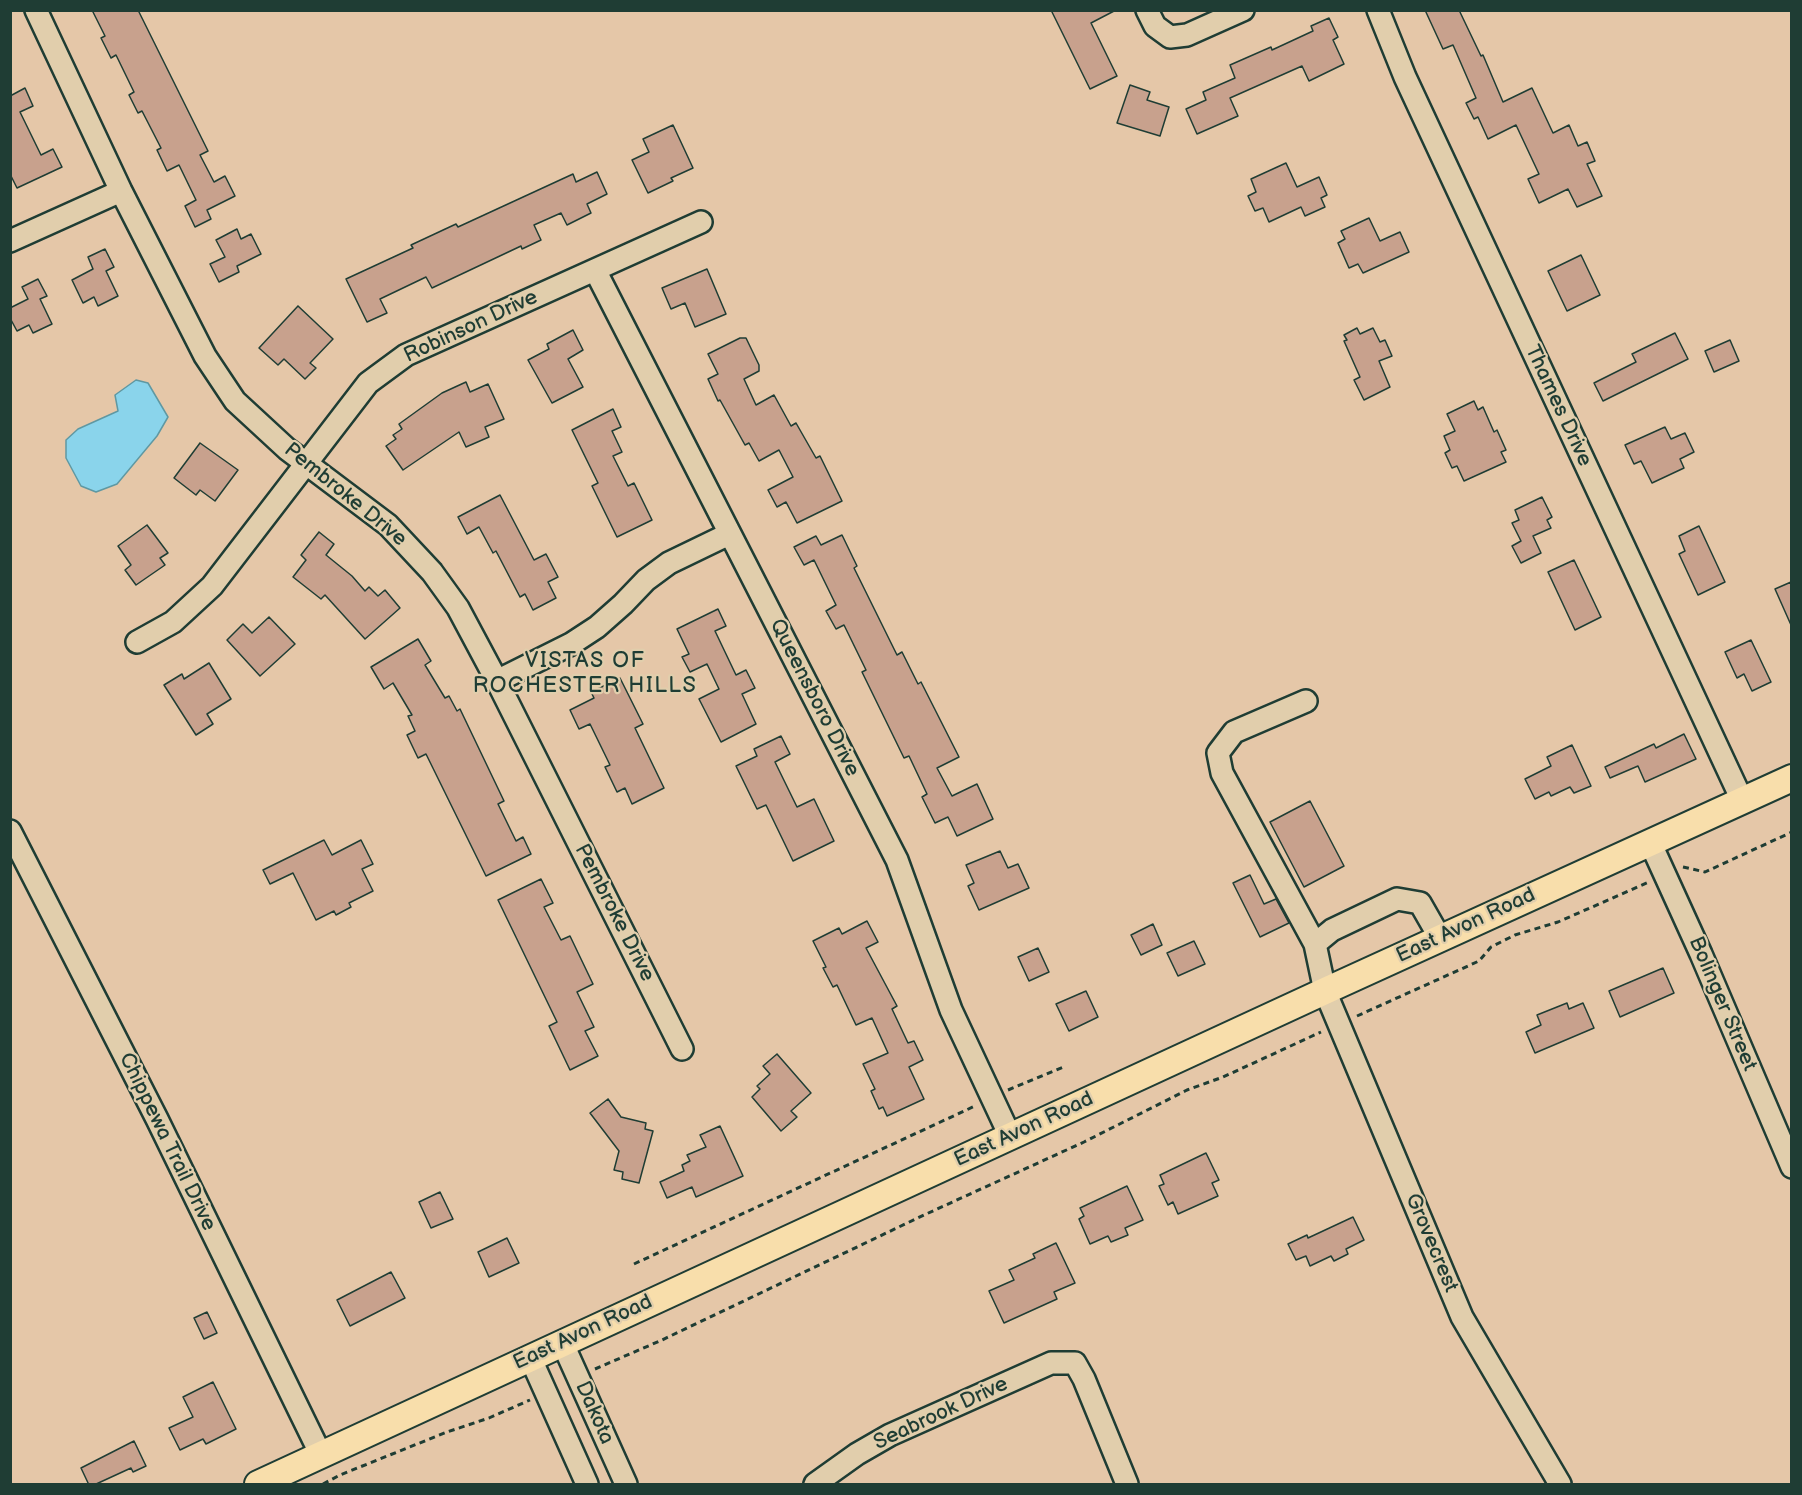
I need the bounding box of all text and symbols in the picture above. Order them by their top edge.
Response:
street label: Robinson Drive [400,285,542,369]
street label: Thames Drive [1519,341,1597,471]
street label: Pembroke Drive [279,438,411,552]
street label: Queensboro Drive [763,615,865,781]
district label: VISTAS OF ROCHESTER HILLS [473,648,697,700]
street label: Pembroke Drive [569,840,659,986]
street label: East Avon Road [1392,883,1540,969]
street label: Bolinger Street [1682,933,1762,1075]
street label: Chippewa Trail Drive [113,1049,221,1235]
street label: East Avon Road [950,1087,1098,1173]
street label: Grovecrest [1399,1190,1463,1296]
street label: East Avon Road [509,1290,657,1376]
street label: Seabrook Drive [870,1372,1012,1456]
street label: Dakota [569,1378,619,1448]

